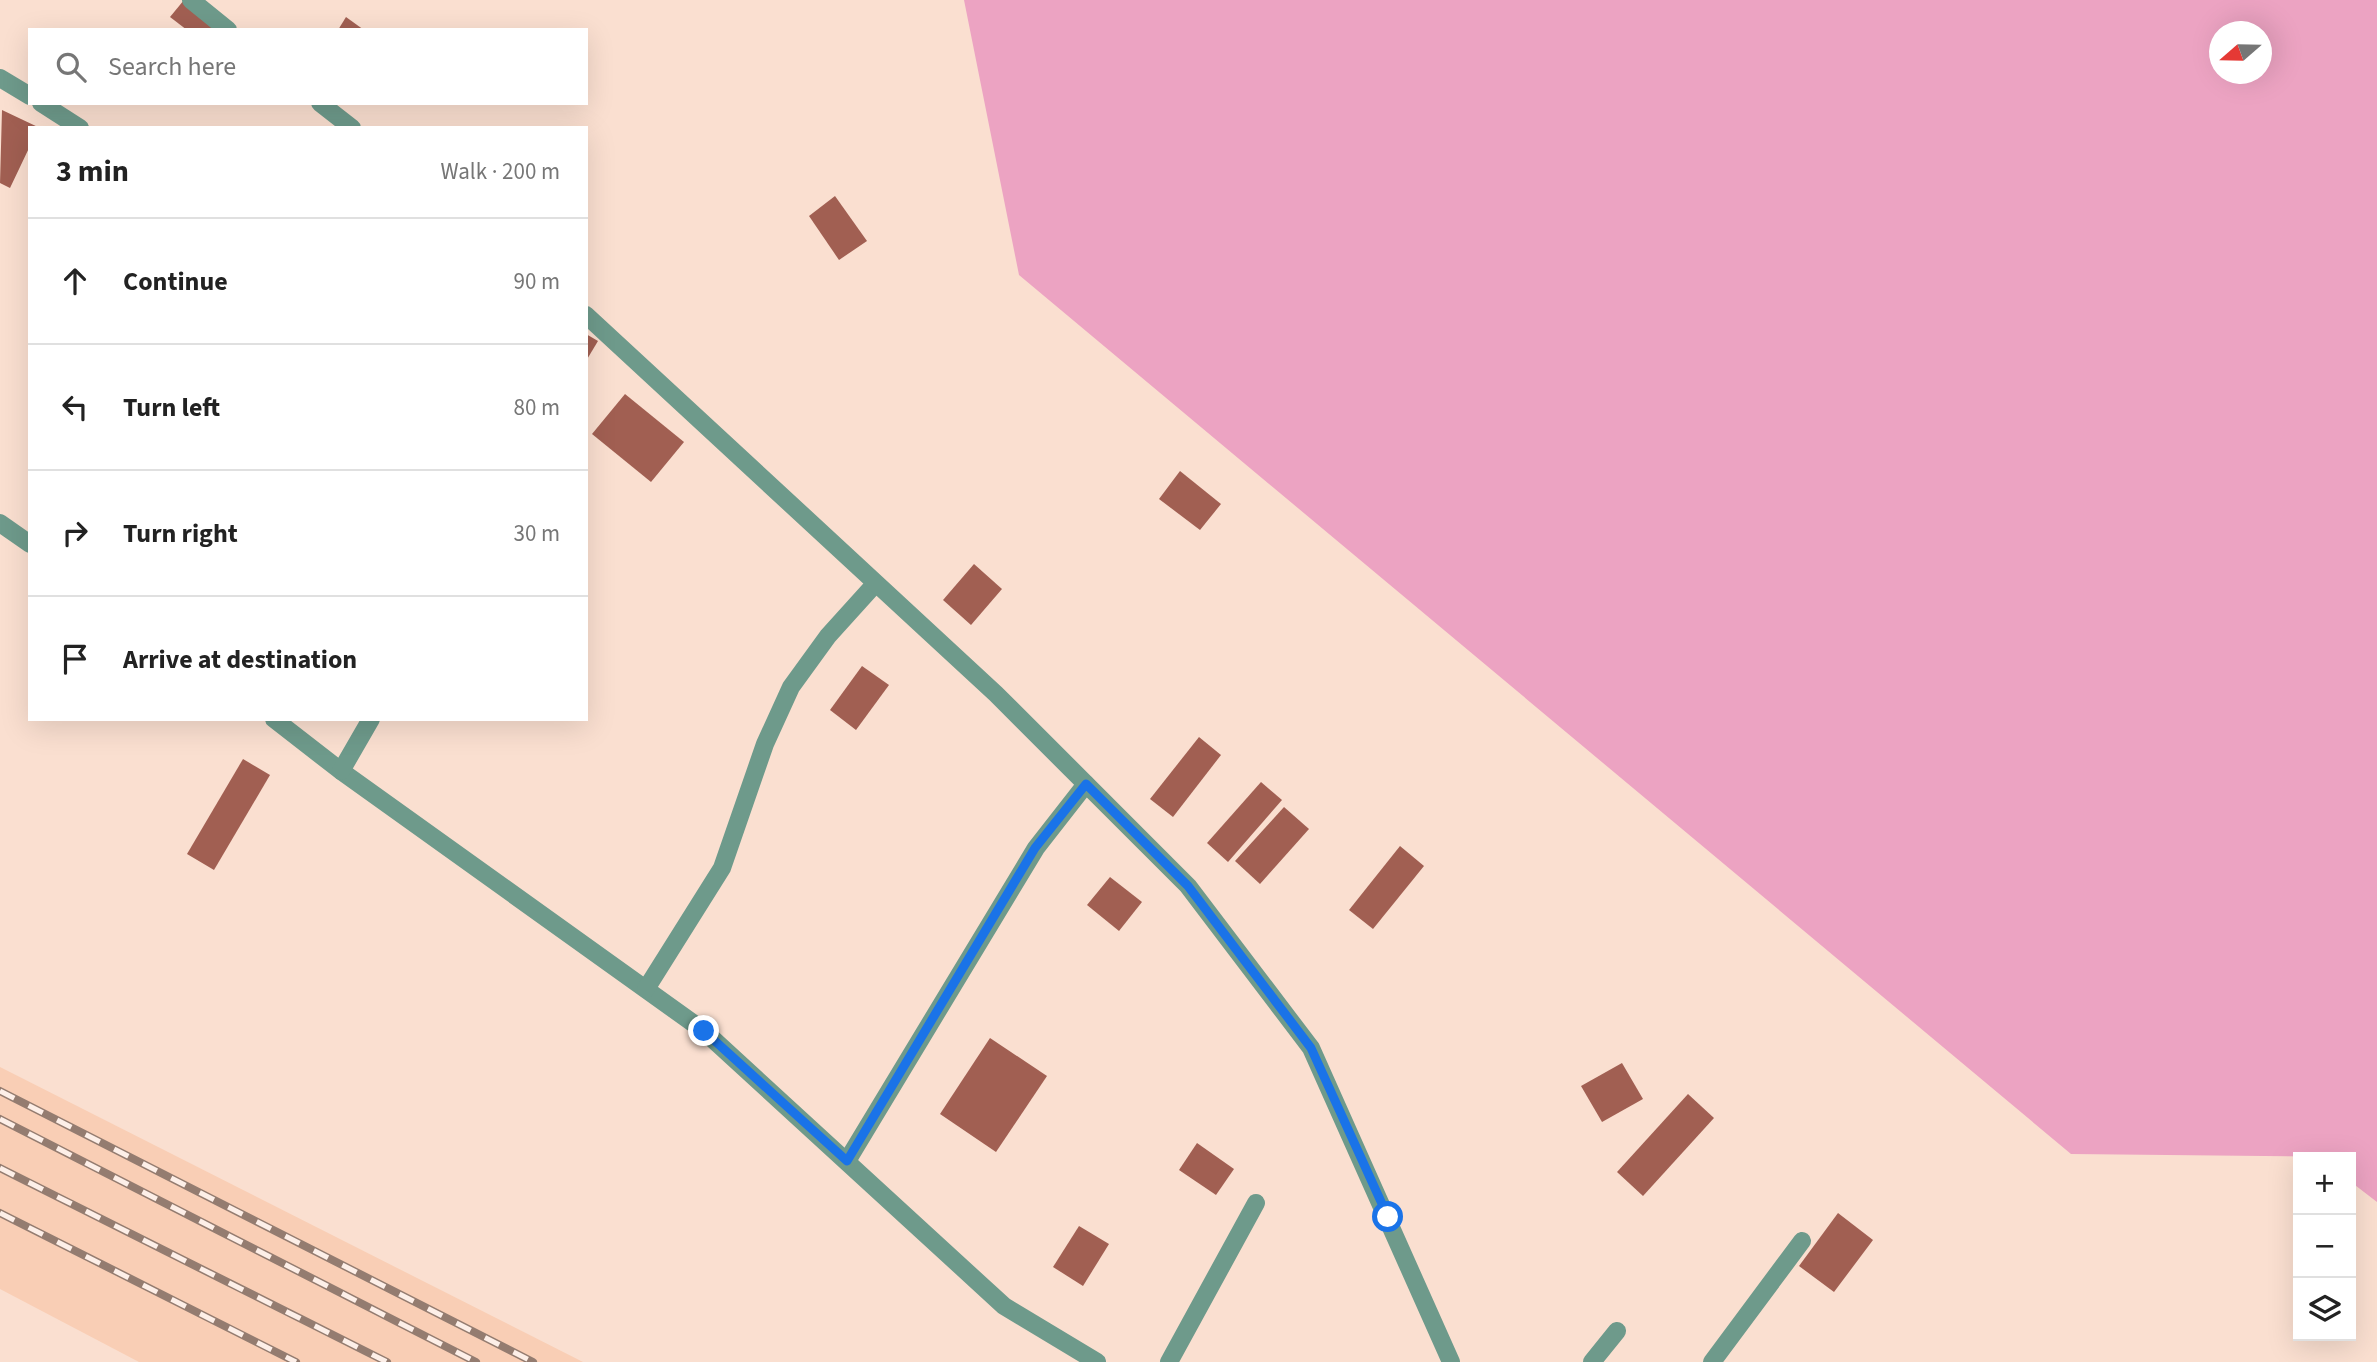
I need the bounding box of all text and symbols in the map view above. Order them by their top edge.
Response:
north arrow [2209,21,2272,84]
search box [28,28,588,105]
icon: search [52,48,90,86]
text: Search here [108,48,236,85]
text: 3 min [56,150,129,193]
text: Walk · 200 m [441,155,560,188]
icon: ahead [56,262,94,300]
text: Continue [123,263,228,300]
text: 90 m [513,265,560,298]
icon: left [56,388,94,426]
text: Turn left [123,389,220,426]
text: 80 m [513,391,560,424]
icon: right [56,514,94,552]
text: Turn right [123,515,238,552]
text: 30 m [513,517,560,550]
icon: arrive [56,640,94,678]
text: Arrive at destination [123,641,357,678]
route end [688,1015,719,1046]
map controls [2293,1152,2356,1341]
button: + [2293,1152,2356,1215]
route start [1372,1201,1403,1232]
button: − [2293,1215,2356,1278]
button: layers [2293,1278,2356,1341]

